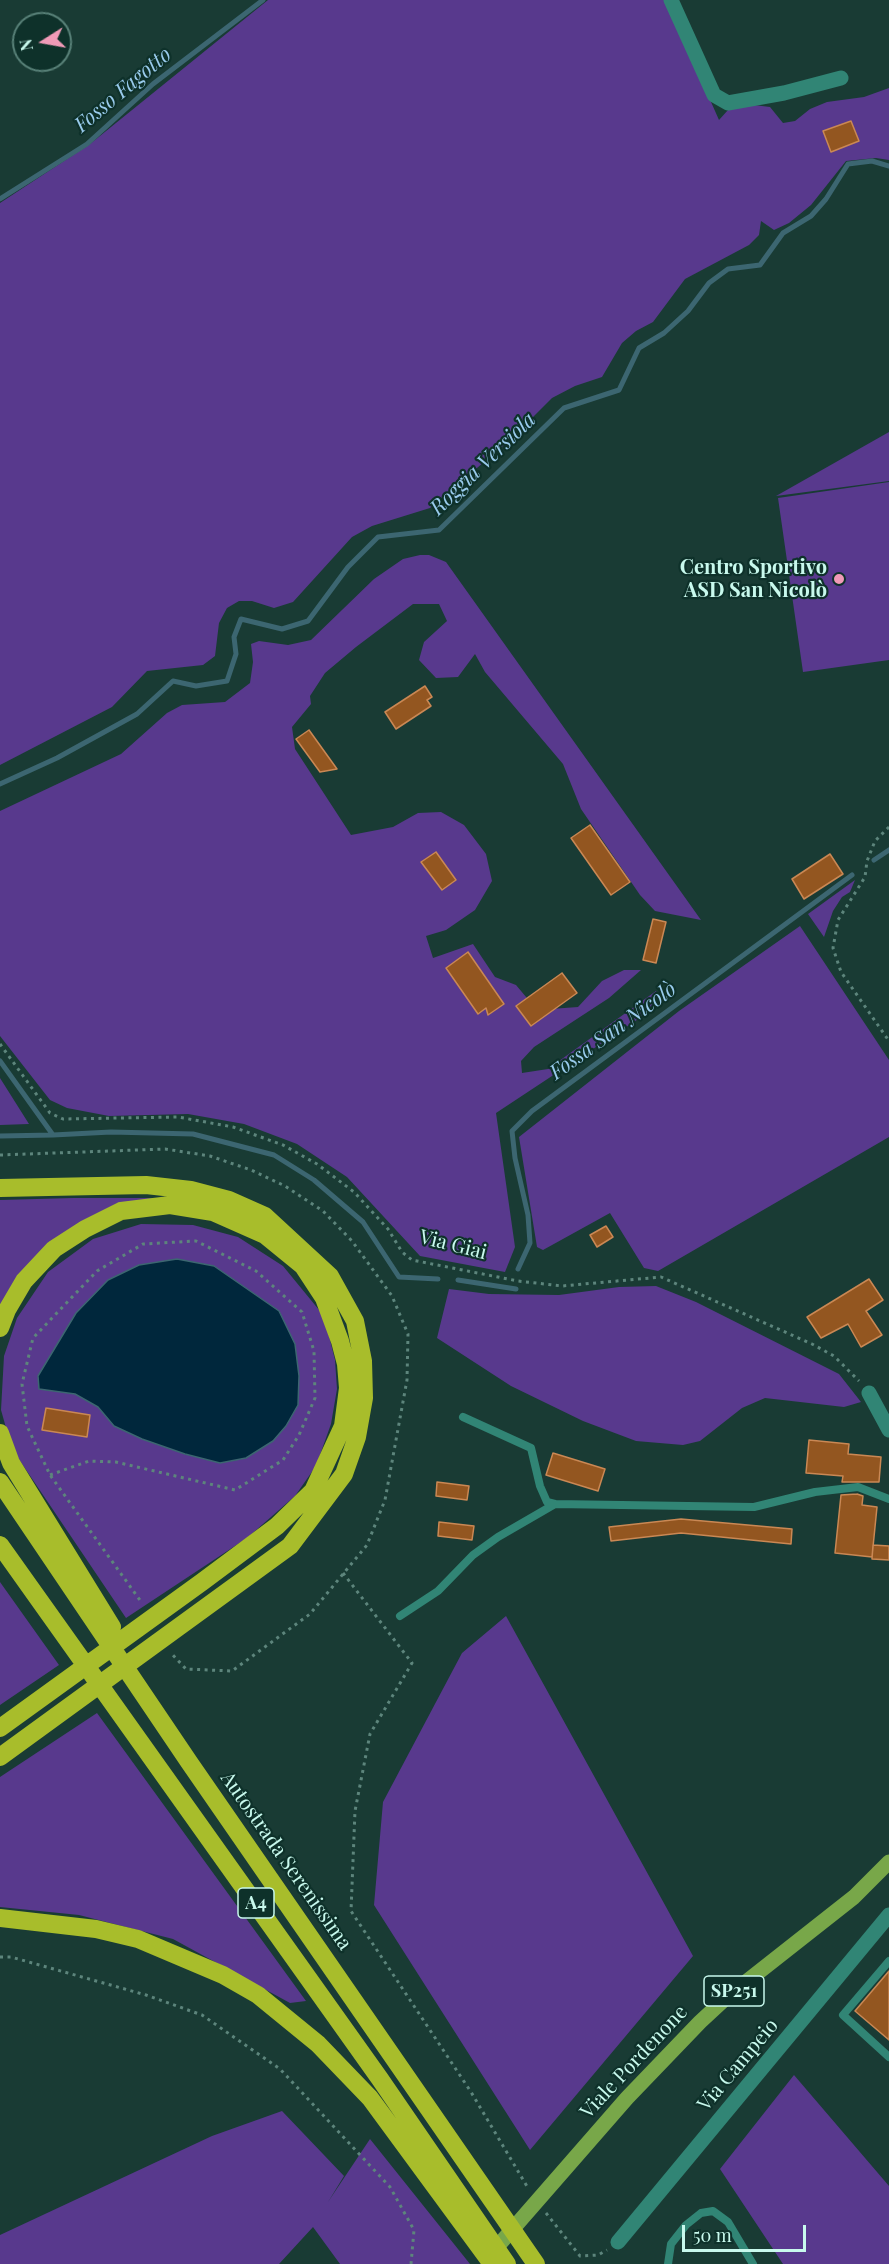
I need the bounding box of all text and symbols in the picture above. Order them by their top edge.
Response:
north arrow [12,12,72,72]
text: N [14,37,37,53]
water label: Fosso Fagotto [69,42,177,138]
water label: Roggia Versiola [425,407,541,521]
place label: Centro Sportivo ASD San Nicolò [680,556,827,603]
marker: Centro Sportivo ASD San Nicolò [832,572,846,586]
water label: Fossa San Nicolò [545,977,681,1085]
street label: Via Giai [417,1225,489,1265]
street label: Autostrada Serenissima [215,1767,357,1955]
road number: A4 [238,1888,274,1918]
road number: SP251 [704,1976,764,2006]
street label: Viale Pordenone [575,2000,693,2124]
street label: Via Campeio [693,2014,783,2116]
scale bar [685,2213,810,2251]
text: 50 m [693,2223,732,2247]

